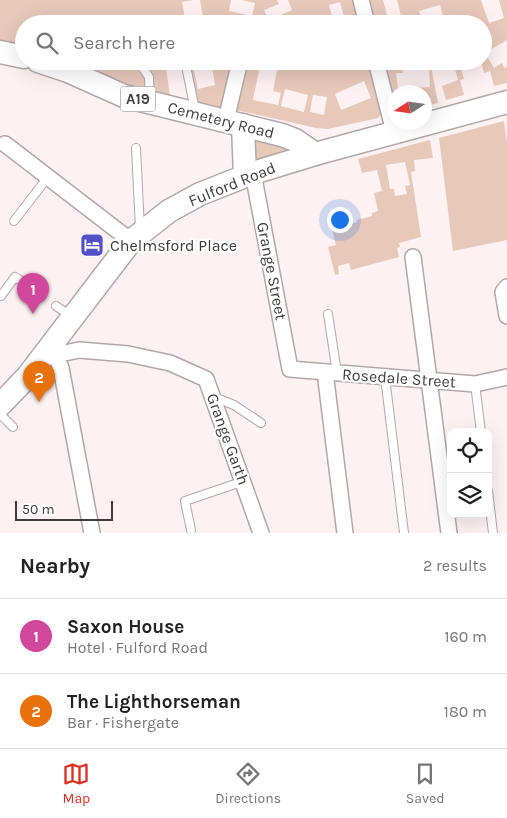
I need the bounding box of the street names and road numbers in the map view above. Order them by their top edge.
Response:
road number: A19 [120,86,156,112]
street label: Cemetery Road [166,98,276,142]
street label: Fulford Road [186,158,278,210]
street label: Grange Street [253,220,291,322]
street label: Rosedale Street [342,365,456,391]
street label: Grange Garth [203,391,253,487]

